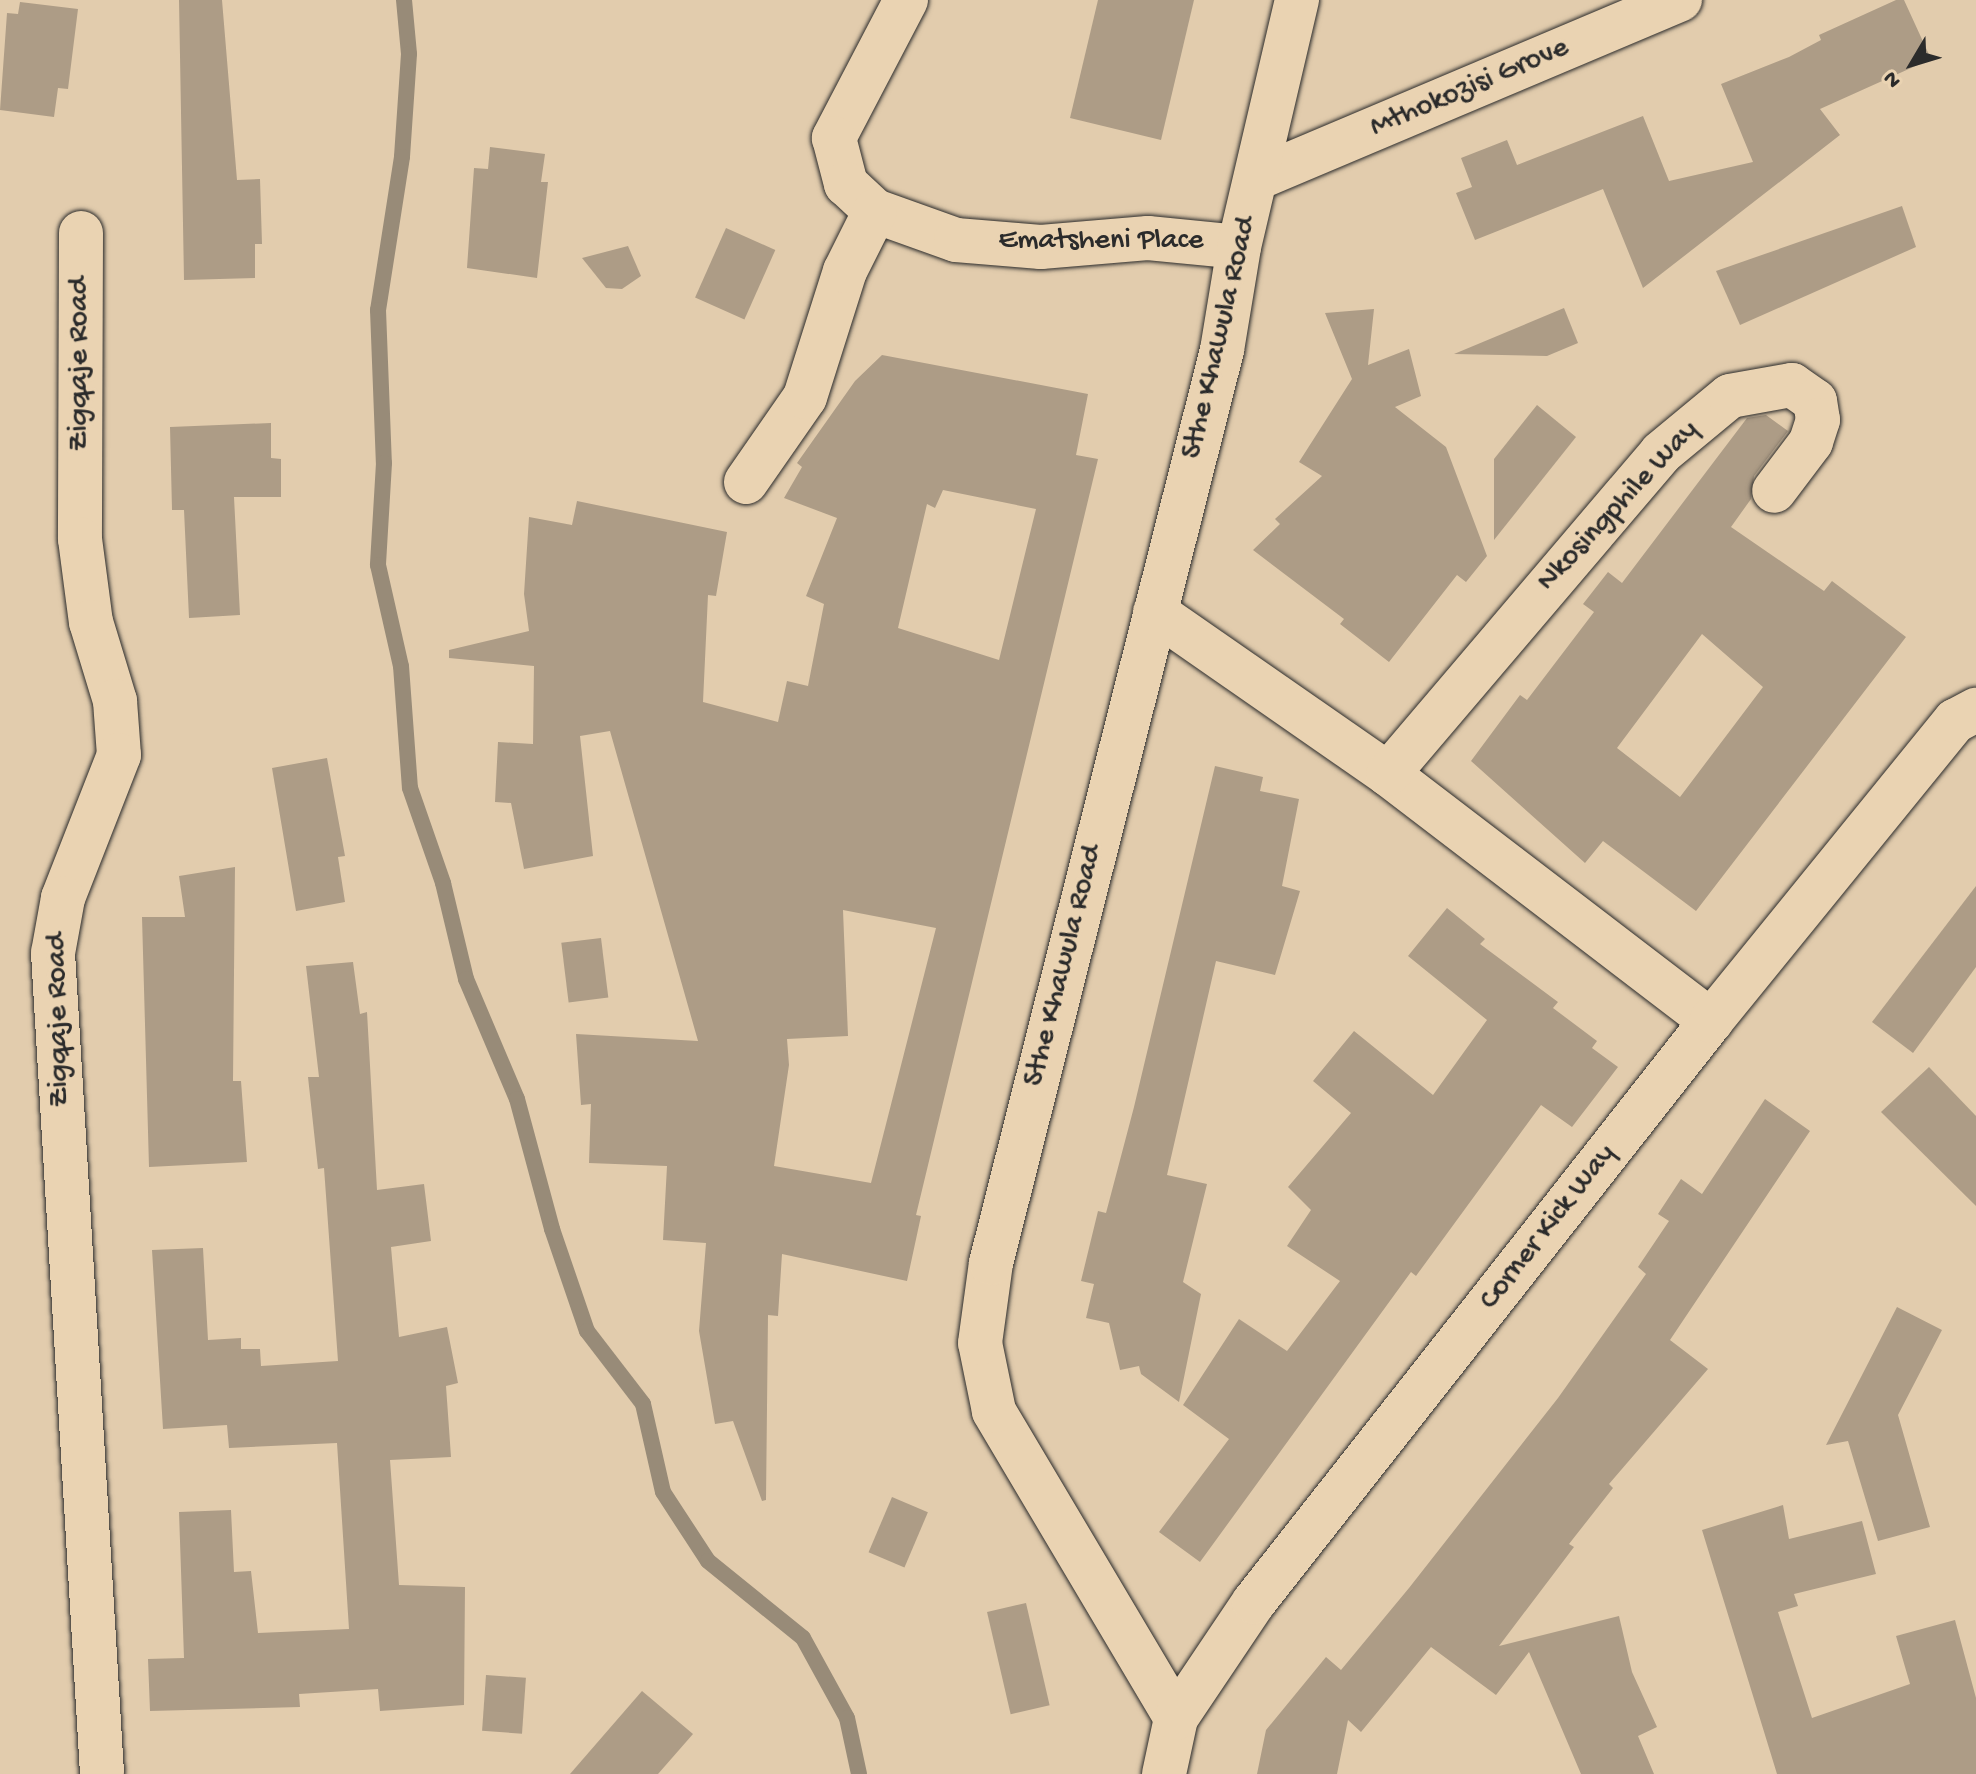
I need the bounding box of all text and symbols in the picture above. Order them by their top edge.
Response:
north arrow [1872,24,1952,104]
street label: Mthokozisi Grove [1365,31,1575,147]
text: N [1878,65,1908,92]
street label: Sthe Khawula Road [1176,213,1266,463]
street label: Ematsheni Place [999,224,1203,260]
street label: Zigqaje Road [63,277,99,451]
street label: Nkosingphile Way [1531,414,1707,600]
street label: Sthe Khawula Road [1018,842,1112,1090]
street label: Zigqaje Road [40,932,80,1108]
street label: Corner Kick Way [1473,1138,1625,1318]

